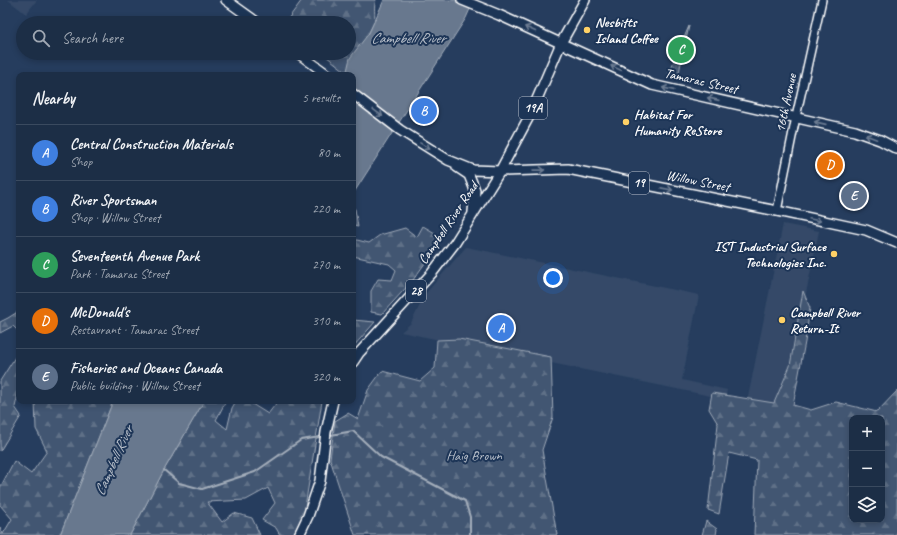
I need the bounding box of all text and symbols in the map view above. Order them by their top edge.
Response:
place label: Nesbitts Island Coffee [595,14,659,47]
search box [16,16,356,60]
one-way arrow [525,25,537,32]
marker: Nesbitts Island Coffee [582,25,592,35]
icon: search [30,27,52,49]
text: Search here [62,29,123,48]
water label: Campbell River [371,29,448,48]
pin: C [668,35,694,65]
one-way arrow [611,64,623,71]
street label: Tamarac Street [663,64,742,98]
street label: 16th Avenue [772,71,801,134]
one-way arrow [662,84,675,92]
text: Nearby [32,88,75,109]
text: 5 results [302,90,340,106]
one-way arrow [707,94,720,102]
pin: B [411,96,437,126]
road number: 19A [519,97,547,119]
place label: Habitat For Humanity ReStore [634,106,723,139]
one-way arrow [372,109,383,117]
marker: Habitat For Humanity ReStore [621,117,631,127]
one-way arrow [814,118,827,126]
one-way arrow [865,132,877,140]
text: Central Construction Materials [70,135,233,154]
one-way arrow [420,142,431,150]
text: A [42,145,48,161]
text: 80 m [318,145,340,161]
pin: D [817,150,843,180]
text: Shop [70,154,92,170]
one-way arrow [532,166,545,174]
street label: Willow Street [665,167,733,196]
road number: 19 [629,172,649,194]
street label: Campbell River Road [414,177,483,267]
pin: E [841,181,867,211]
one-way arrow [660,185,673,193]
text: River Sportsman [70,191,157,210]
text: B [42,201,48,217]
text: 220 m [312,201,340,217]
text: Shop · Willow Street [70,210,160,226]
one-way arrow [808,216,821,224]
place label: IST Industrial Surface Technologies Inc. [715,238,827,271]
text: Seventeenth Avenue Park [70,247,199,266]
marker: IST Industrial Surface Technologies Inc. [829,249,839,259]
text: C [42,257,48,273]
text: 270 m [312,257,340,273]
text: Park · Tamarac Street [70,266,169,282]
your location [543,268,563,288]
road number: 28 [406,280,426,302]
text: McDonald's [70,303,129,322]
place label: Campbell River Return-It [790,304,862,337]
text: D [41,313,49,329]
text: 310 m [312,313,340,329]
pin: A [488,313,514,343]
marker: Campbell River Return-It [777,315,787,325]
text: Restaurant · Tamarac Street [70,322,198,338]
text: Fisheries and Oceans Canada [70,359,222,378]
text: E [42,369,48,385]
text: 320 m [312,369,340,385]
text: Public building · Willow Street [70,378,200,394]
map controls [849,415,885,523]
button: + [849,415,885,451]
water label: Campbell River [90,421,139,499]
park label: Haig Brown [446,447,503,464]
button: − [849,451,885,487]
button: layers [849,487,885,523]

